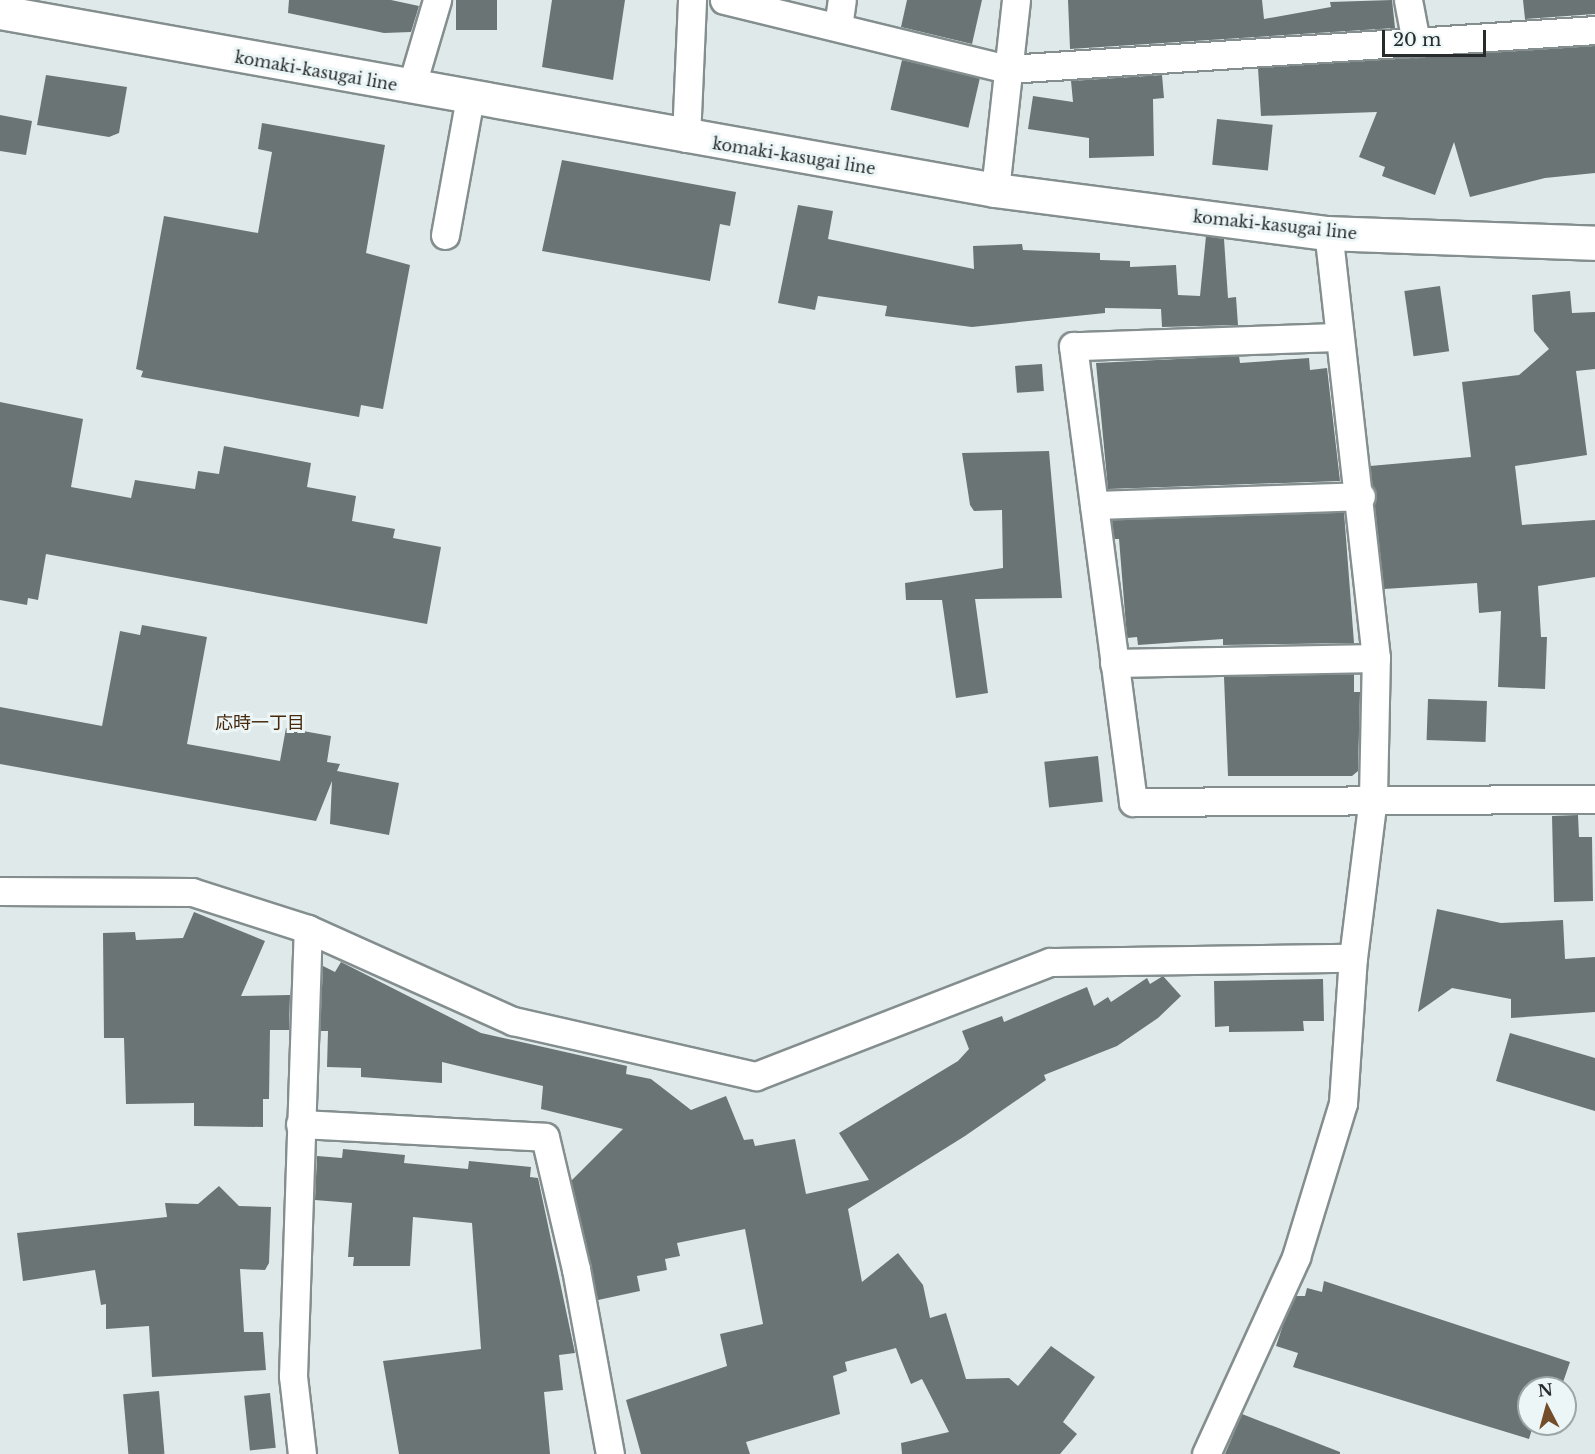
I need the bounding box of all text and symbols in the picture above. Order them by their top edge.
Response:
scale bar [1385,18,1488,56]
text: 20 m [1393,29,1441,51]
street label: komaki-kasugai line [233,47,399,95]
street label: komaki-kasugai line [711,134,877,178]
street label: komaki-kasugai line [1192,207,1358,243]
district label: 応時一丁目 [215,712,305,734]
north arrow [1517,1376,1577,1436]
text: N [1537,1379,1554,1401]

